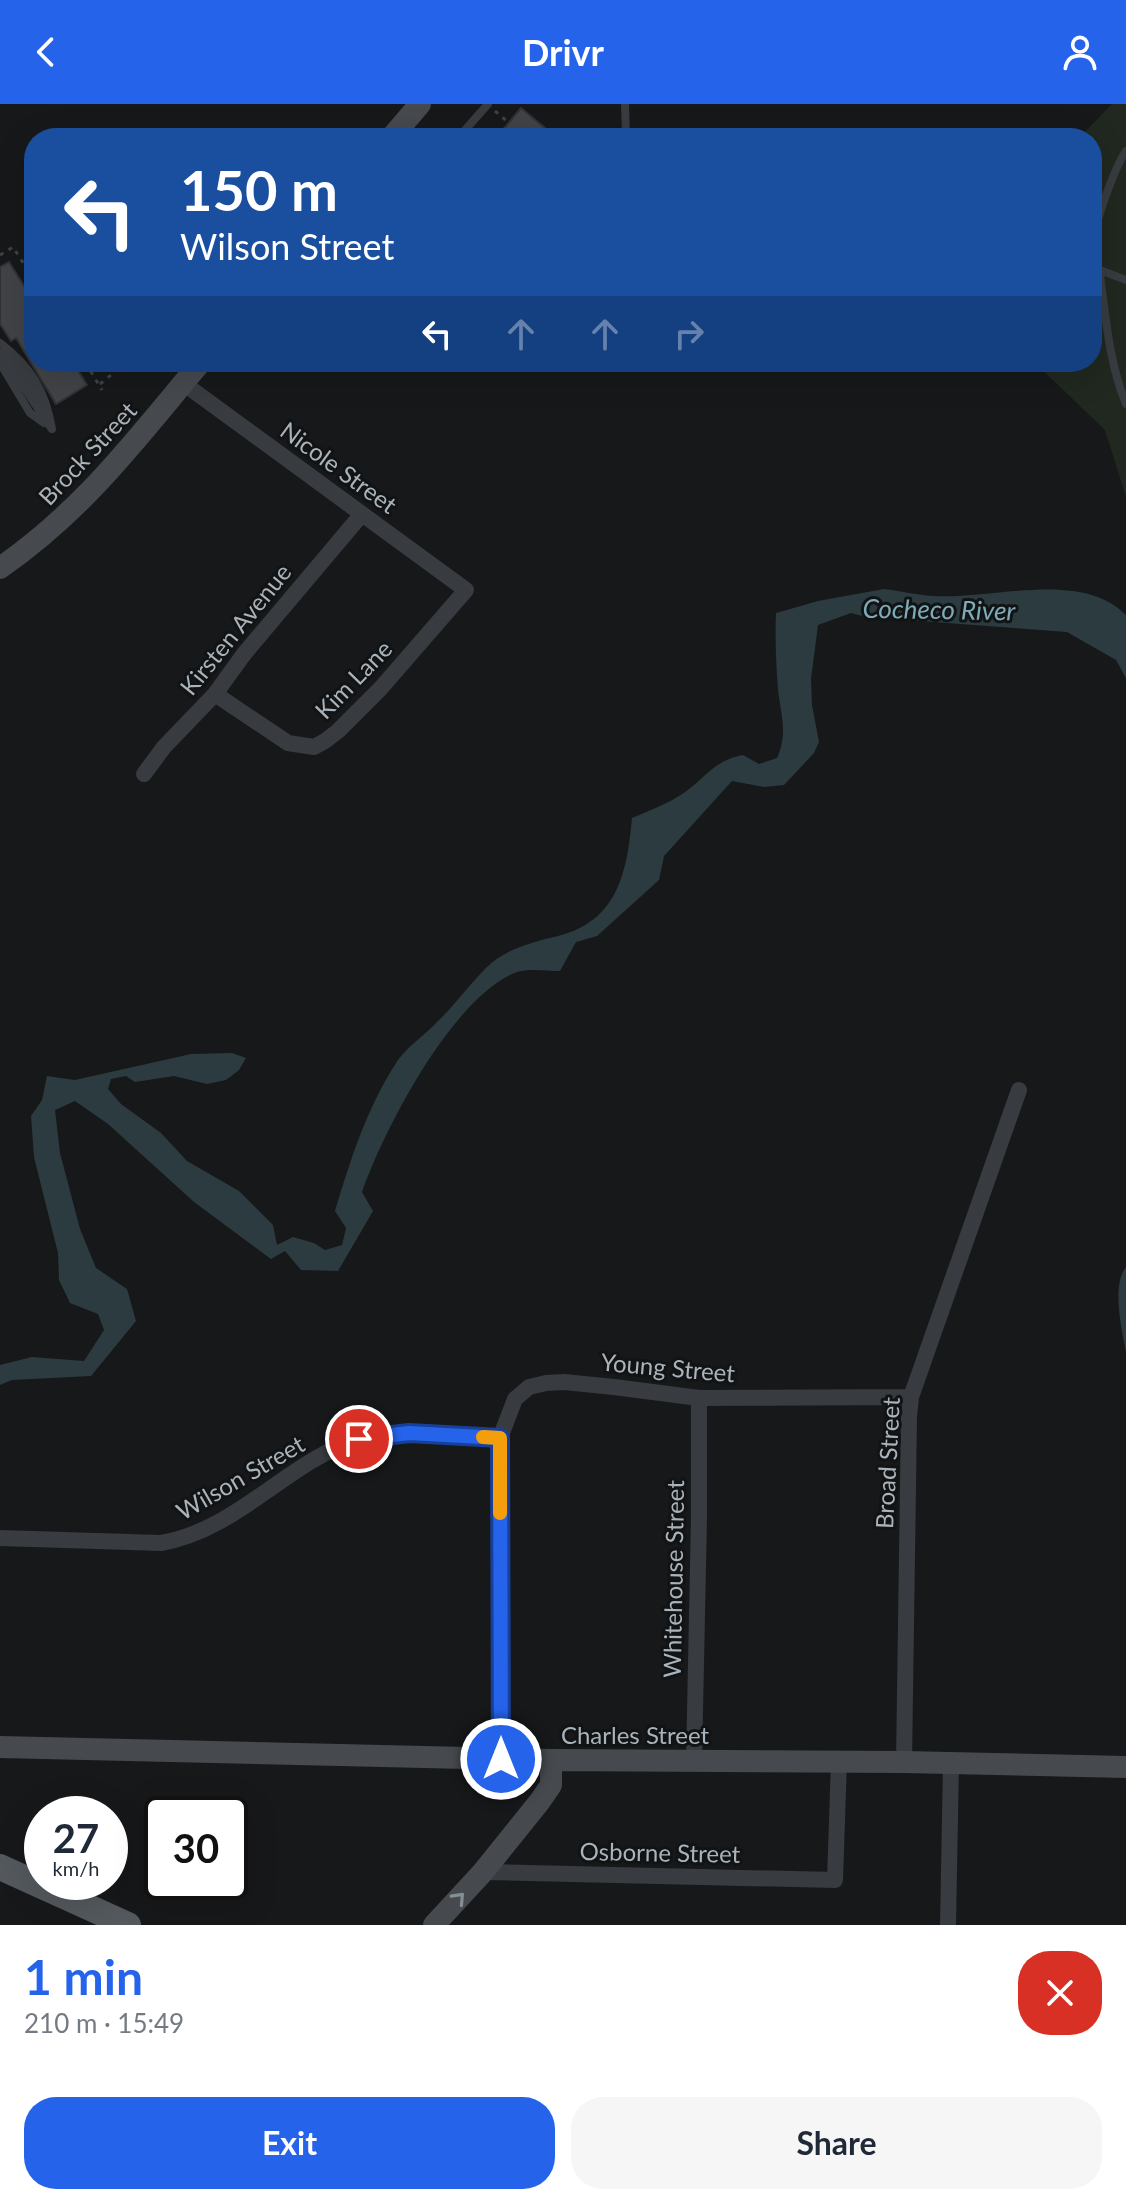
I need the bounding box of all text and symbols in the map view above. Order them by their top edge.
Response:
icon: back [24,30,68,74]
text: Drivr [522,30,604,74]
icon: person [1058,30,1102,74]
text: 150 m [180,156,338,223]
icon: left [48,160,152,264]
text: Wilson Street [180,224,394,268]
icon: left [415,312,459,356]
icon: ahead [499,312,543,356]
icon: ahead [583,312,627,356]
icon: right [667,312,711,356]
street label: Brock Street [32,395,142,510]
street label: Nicole Street [275,415,403,519]
street label: Kirsten Avenue [173,558,297,700]
water label: Cocheco River [862,592,1017,626]
street label: Kim Lane [309,634,397,724]
street label: Young Street [600,1347,737,1387]
street label: Broad Street [869,1396,905,1530]
pin [325,1405,393,1473]
icon: arrive [337,1417,381,1461]
street label: Wilson Street [171,1429,309,1525]
street label: Whitehouse Street [657,1479,689,1678]
position arrow [459,1717,543,1801]
street label: Charles Street [561,1720,709,1749]
speed limit sign: 30 [144,1796,248,1900]
text: 27 [53,1814,99,1862]
street label: Osborne Street [579,1836,741,1868]
text: km/h [53,1856,99,1880]
one-way arrow [449,1893,463,1908]
text: 1 min [24,1948,143,2005]
button: close [1018,1951,1102,2035]
text: 210 m · 15:49 [24,2007,184,2039]
button: Exit [24,2097,555,2189]
button: Share [571,2097,1102,2189]

